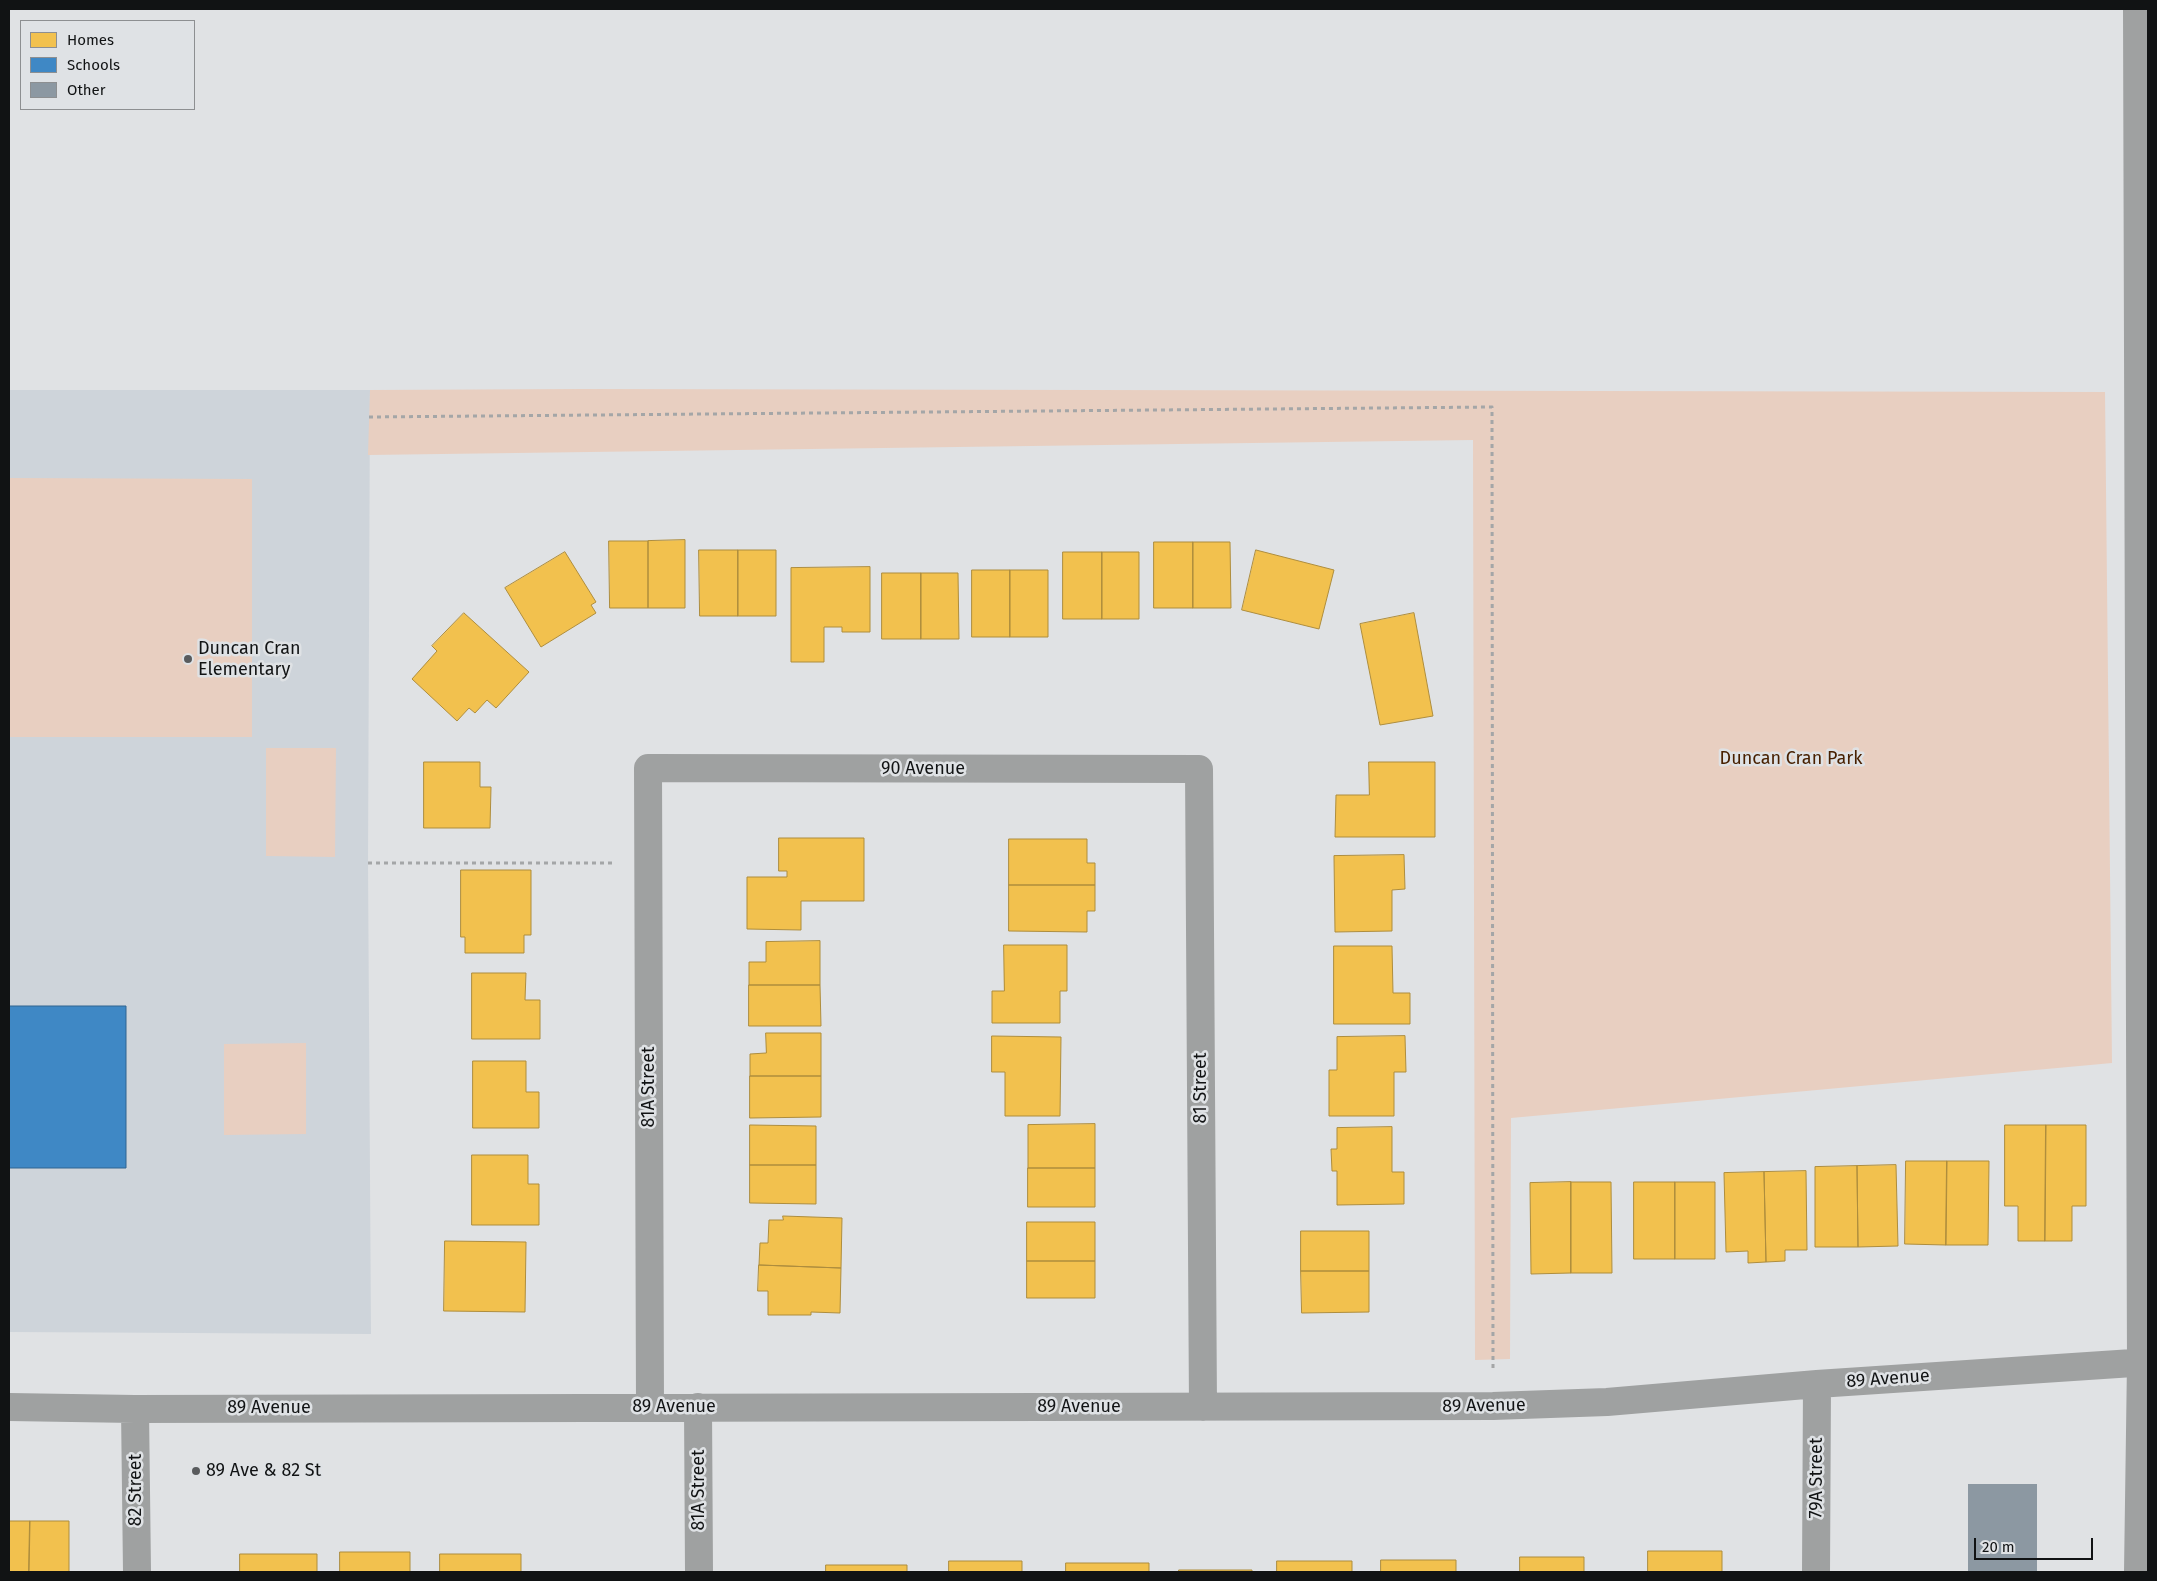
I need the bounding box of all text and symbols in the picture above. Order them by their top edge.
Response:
legend [20,20,195,110]
text: Homes [67,31,114,49]
text: Schools [67,56,120,74]
text: Other [67,81,106,99]
place label: Duncan Cran Elementary [198,638,301,681]
marker: Duncan Cran Elementary [182,653,194,665]
park label: Duncan Cran Park [1720,748,1862,770]
street label: 90 Avenue [881,758,965,780]
street label: 81A Street [638,1046,660,1128]
street label: 81 Street [1190,1053,1212,1123]
street label: 89 Avenue [1846,1365,1930,1393]
street label: 89 Avenue [1442,1394,1526,1418]
street label: 89 Avenue [632,1396,716,1418]
street label: 89 Avenue [1037,1396,1121,1418]
street label: 89 Avenue [227,1397,311,1419]
street label: 79A Street [1806,1438,1828,1518]
street label: 81A Street [688,1449,710,1531]
street label: 82 Street [125,1454,147,1526]
place label: 89 Ave & 82 St [206,1460,321,1482]
marker: 89 Ave & 82 St [190,1465,202,1477]
scale bar [1977,1528,2096,1560]
text: 20 m [1982,1538,2015,1556]

